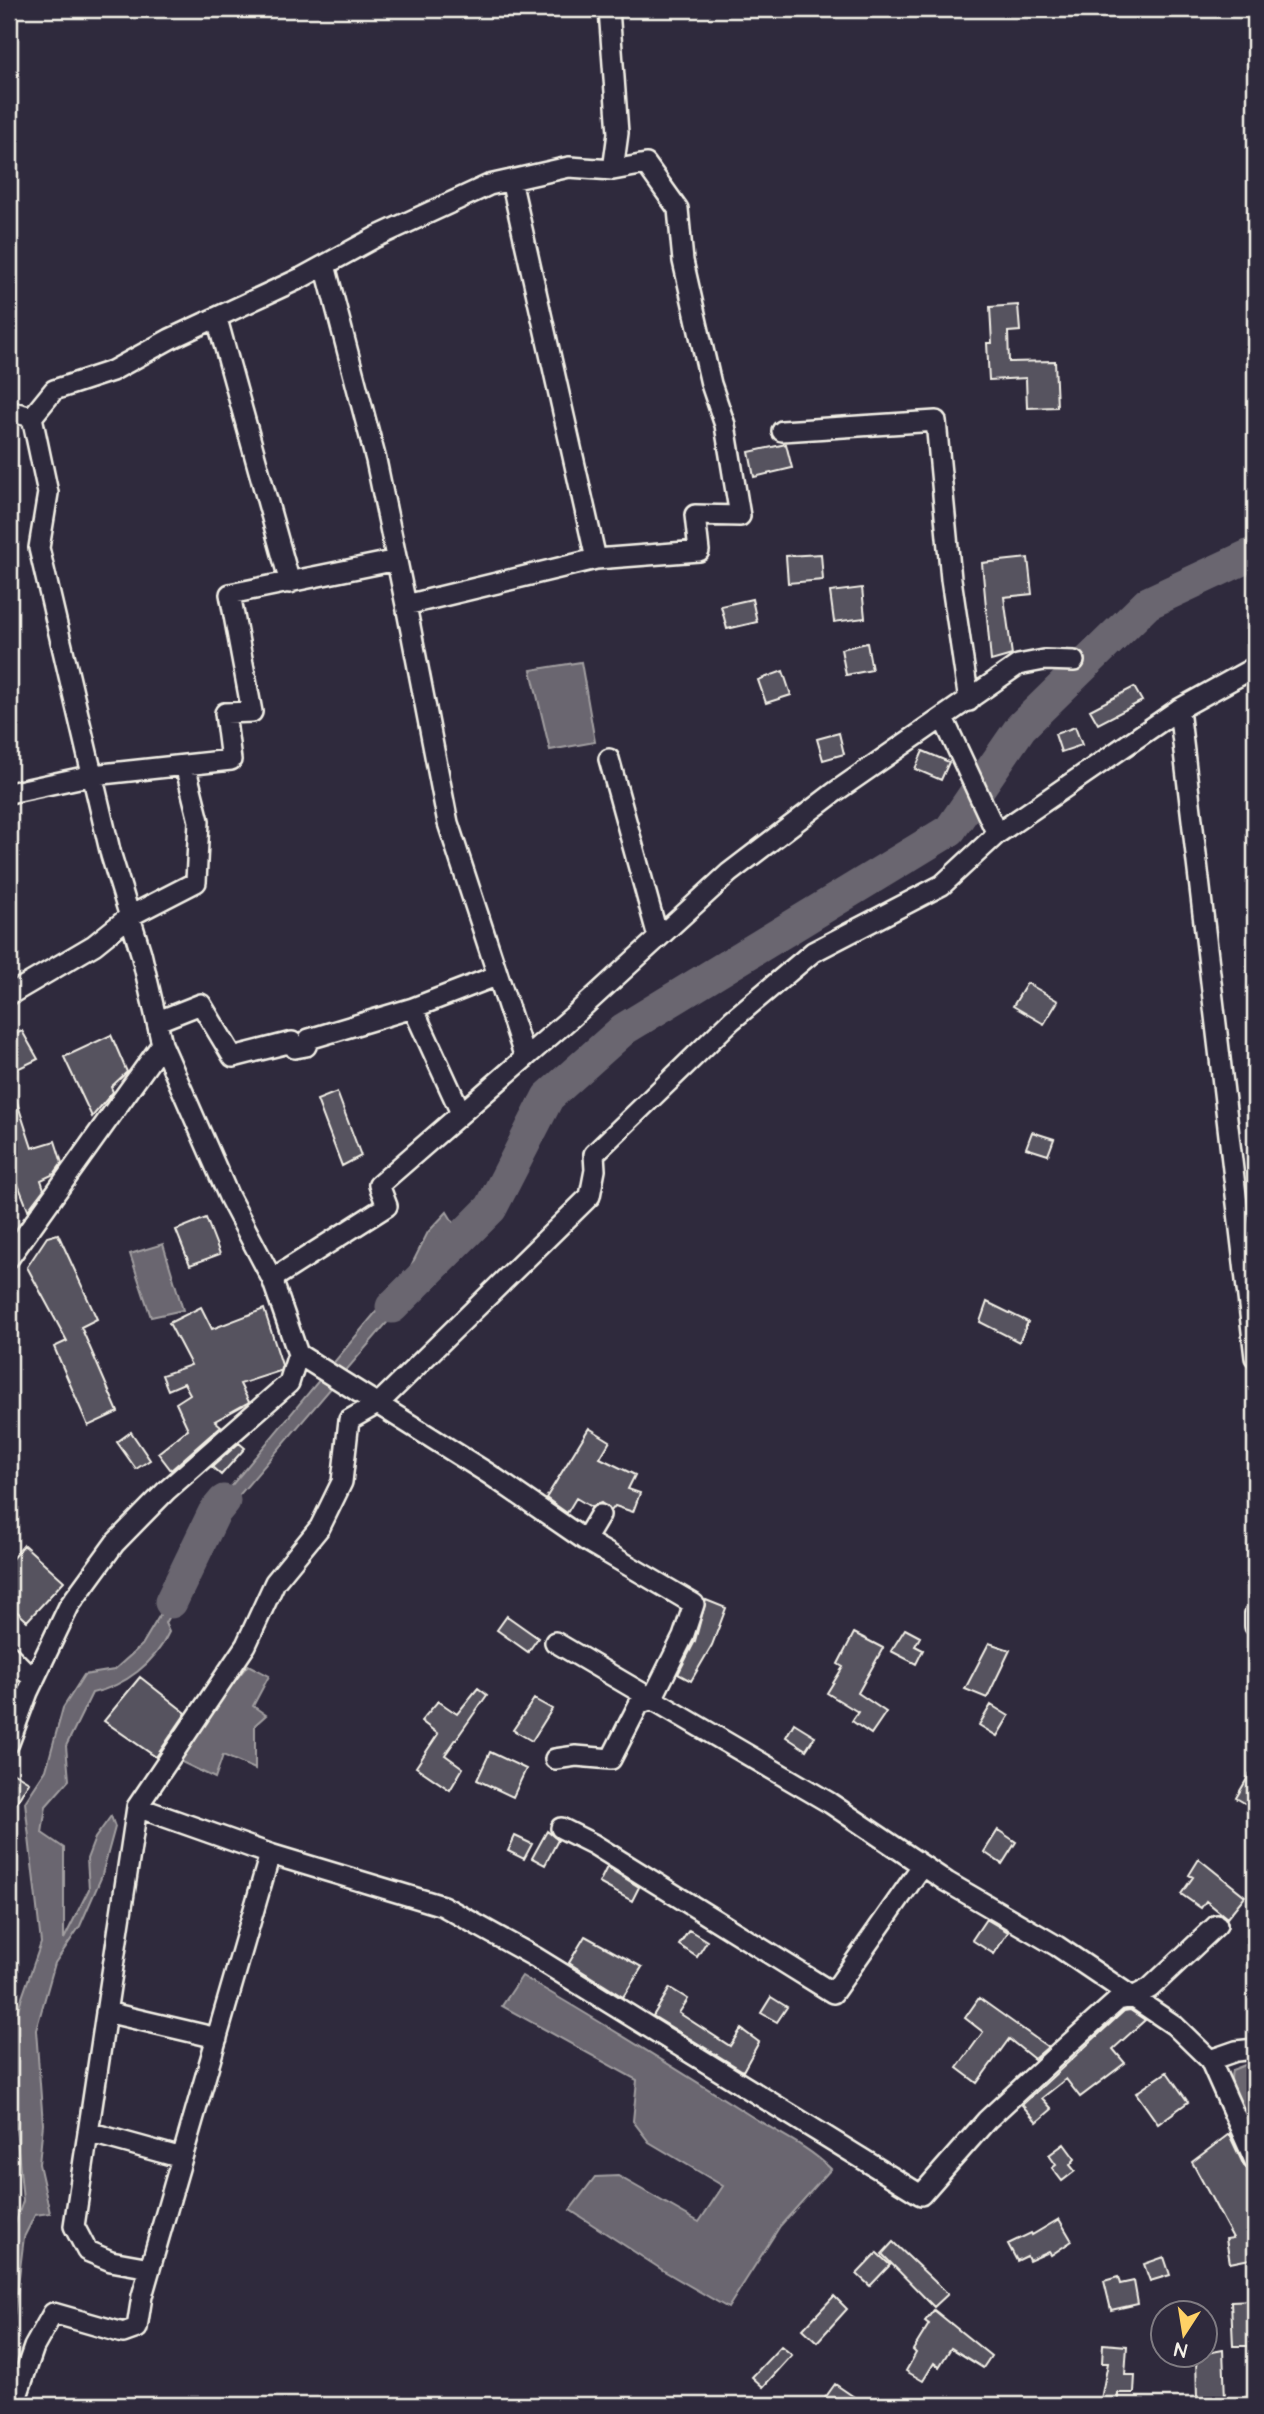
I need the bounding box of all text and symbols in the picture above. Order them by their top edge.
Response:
north arrow [1148,2298,1218,2368]
text: N [1172,2335,1189,2364]

